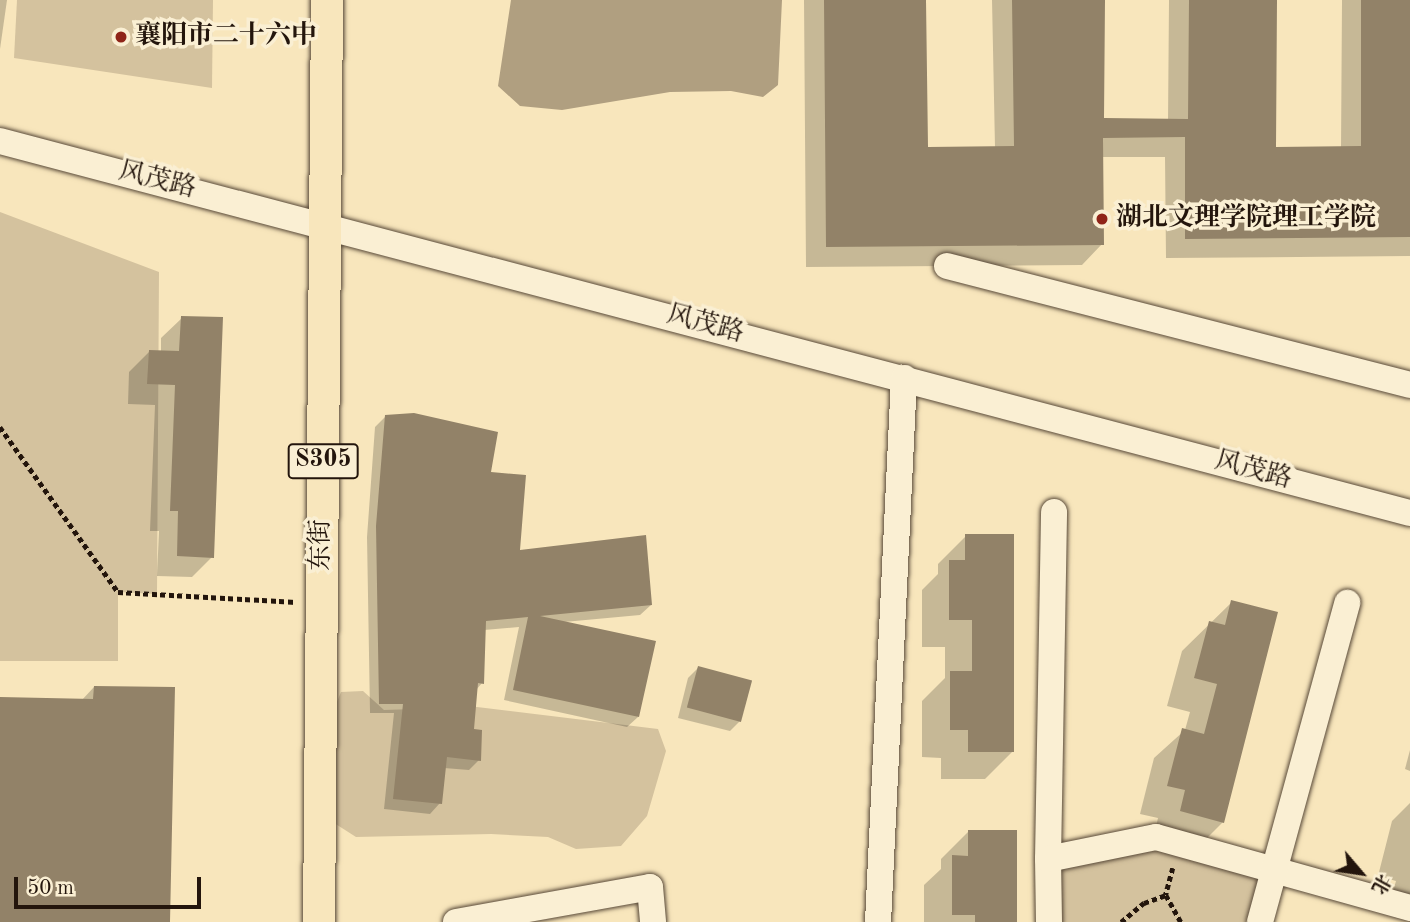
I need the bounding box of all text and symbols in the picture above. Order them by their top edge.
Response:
place label: 襄阳市二十六中 [135,21,317,53]
marker: 襄阳市二十六中 [113,29,129,45]
street label: 风茂路 [115,156,199,206]
place label: 湖北文理学院理工学院 [1116,203,1376,235]
marker: 湖北文理学院理工学院 [1094,211,1110,227]
street label: 风茂路 [663,300,747,350]
road number: S305 [286,440,360,482]
street label: 风茂路 [1211,446,1295,496]
street label: 东街 [306,519,338,571]
north arrow [1326,838,1396,908]
scale bar [18,862,205,906]
text: 北 [1367,870,1393,896]
text: 50 m [27,878,74,899]

